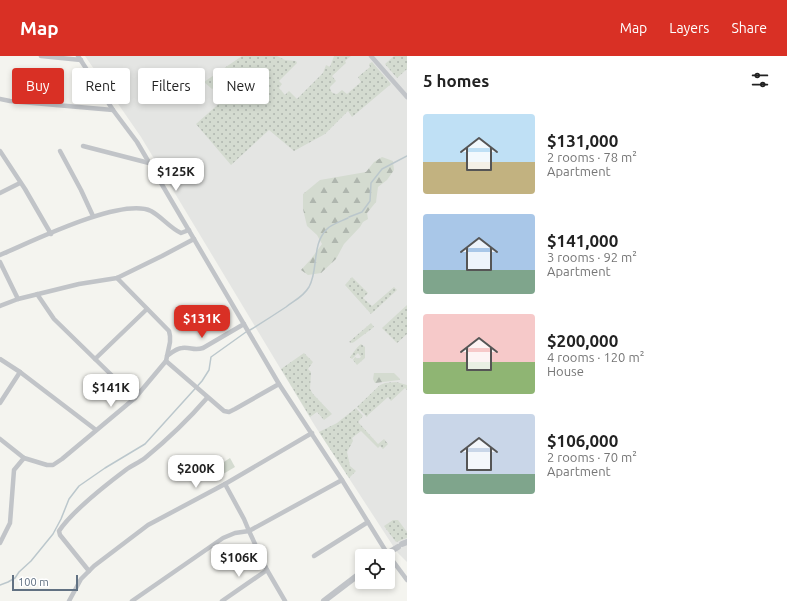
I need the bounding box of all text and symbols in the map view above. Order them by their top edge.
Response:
text: Map [20,17,59,39]
text: Map [620,20,647,36]
text: Layers [669,20,709,36]
text: Share [731,20,767,36]
chip: Buy [12,68,64,104]
chip: Rent [72,68,130,104]
chip: Filters [138,68,205,104]
chip: New [213,68,269,104]
icon: filters [749,69,771,91]
text: 5 homes [423,71,489,90]
icon: home [455,130,503,178]
text: $131,000 [547,131,618,150]
text: 2 rooms · 78 m² [547,150,637,164]
pin: $125K [148,158,204,192]
text: $125K [157,164,195,178]
text: Apartment [547,164,611,178]
icon: home [455,230,503,278]
text: $141,000 [547,231,618,250]
text: 3 rooms · 92 m² [547,250,637,264]
text: Apartment [547,264,611,278]
pin: $131K [174,305,230,339]
text: $131K [183,311,221,325]
icon: home [455,330,503,378]
text: $200,000 [547,331,618,350]
text: 4 rooms · 120 m² [547,350,644,364]
text: House [547,364,584,378]
pin: $141K [83,374,139,408]
text: $141K [92,380,130,394]
icon: home [455,430,503,478]
text: $106,000 [547,431,618,450]
text: 2 rooms · 70 m² [547,450,637,464]
pin: $200K [168,455,224,489]
text: $200K [177,461,215,475]
text: Apartment [547,464,611,478]
pin: $106K [211,544,267,578]
map controls [355,549,395,589]
button: locate [355,549,395,589]
text: $106K [220,550,258,564]
scale bar [12,573,78,592]
text: 100 m [18,576,49,588]

